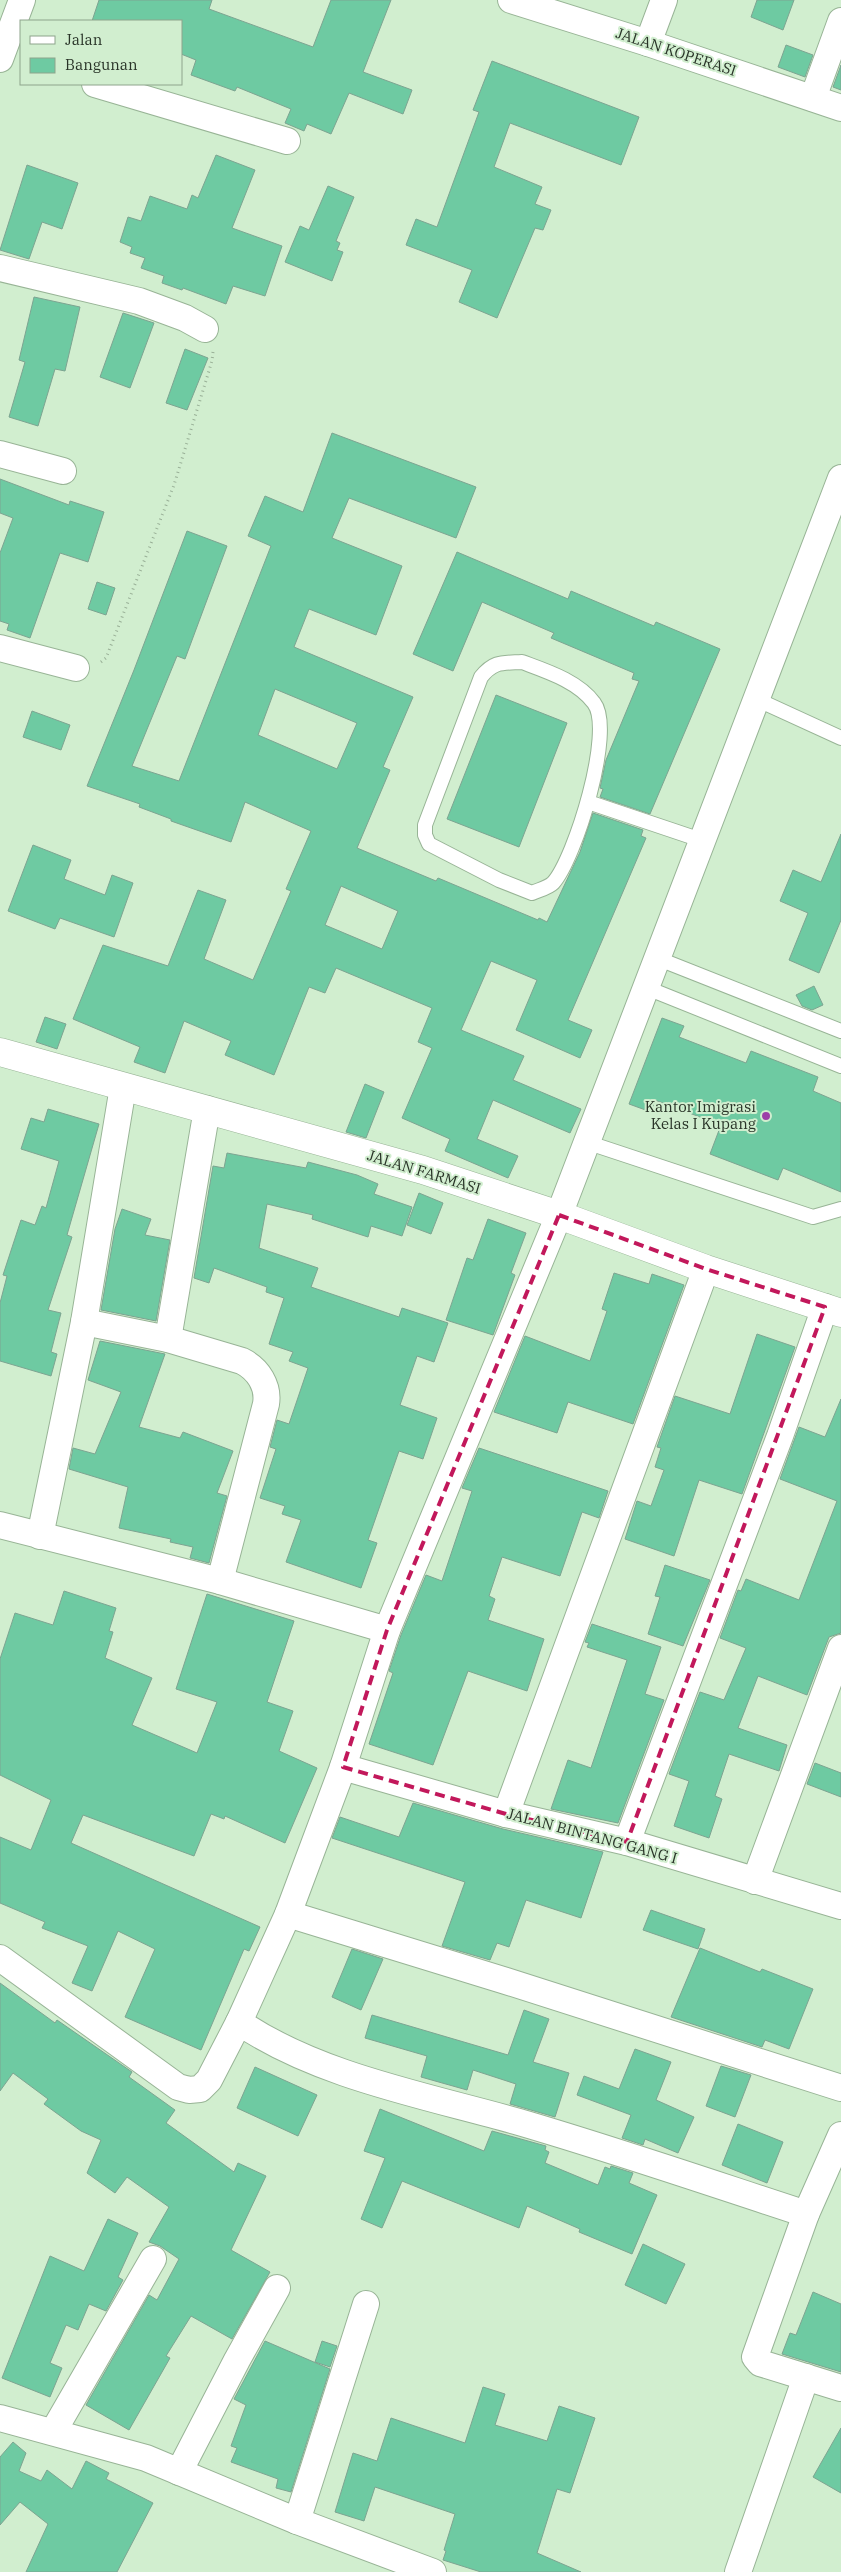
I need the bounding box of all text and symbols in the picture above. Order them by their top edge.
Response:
legend [20,20,182,85]
street label: JALAN KOPERASI [613,23,739,80]
text: Jalan [65,30,103,49]
text: Bangunan [65,55,138,74]
place label: Kantor Imigrasi Kelas I Kupang [645,1097,756,1133]
marker: Kantor Imigrasi Kelas I Kupang [760,1110,772,1122]
street label: JALAN FARMASI [365,1145,483,1198]
street label: JALAN BINTANG GANG I [505,1804,679,1867]

